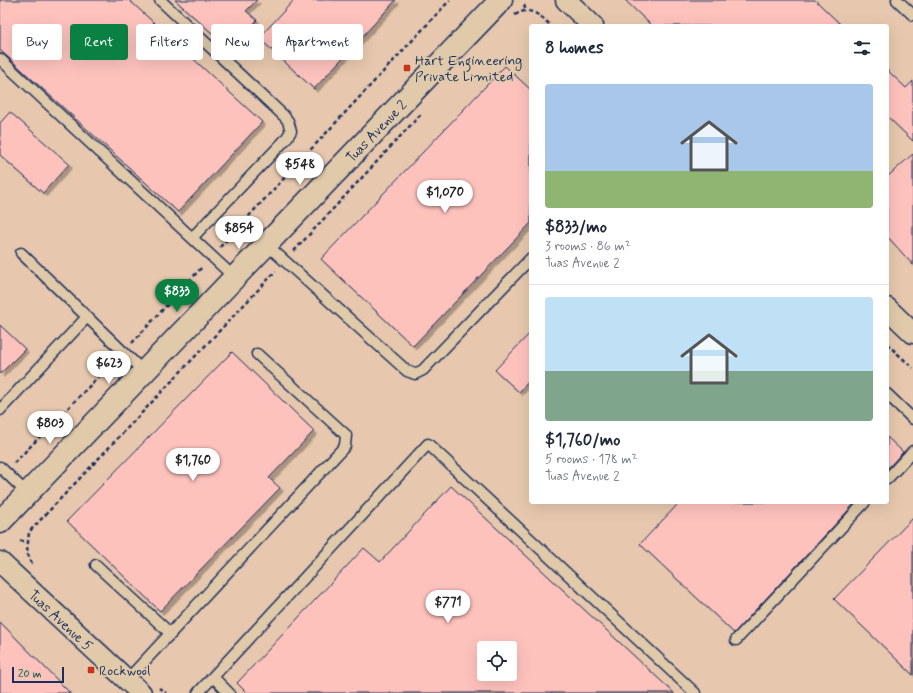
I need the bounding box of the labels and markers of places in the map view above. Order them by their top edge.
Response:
place label: Hart Engineering Private Limited [415,52,522,86]
marker: Hart Engineering Private Limited [402,63,412,73]
pin: $548 [276,152,324,186]
pin: $1,070 [412,180,478,214]
pin: $854 [215,216,263,250]
pin: $833 [153,279,201,313]
pin: $623 [85,351,133,385]
pin: $803 [26,411,74,445]
pin: $1,760 [160,448,226,482]
pin: $771 [424,590,472,624]
place label: Rockwool [99,662,150,680]
marker: Rockwool [86,665,96,675]

